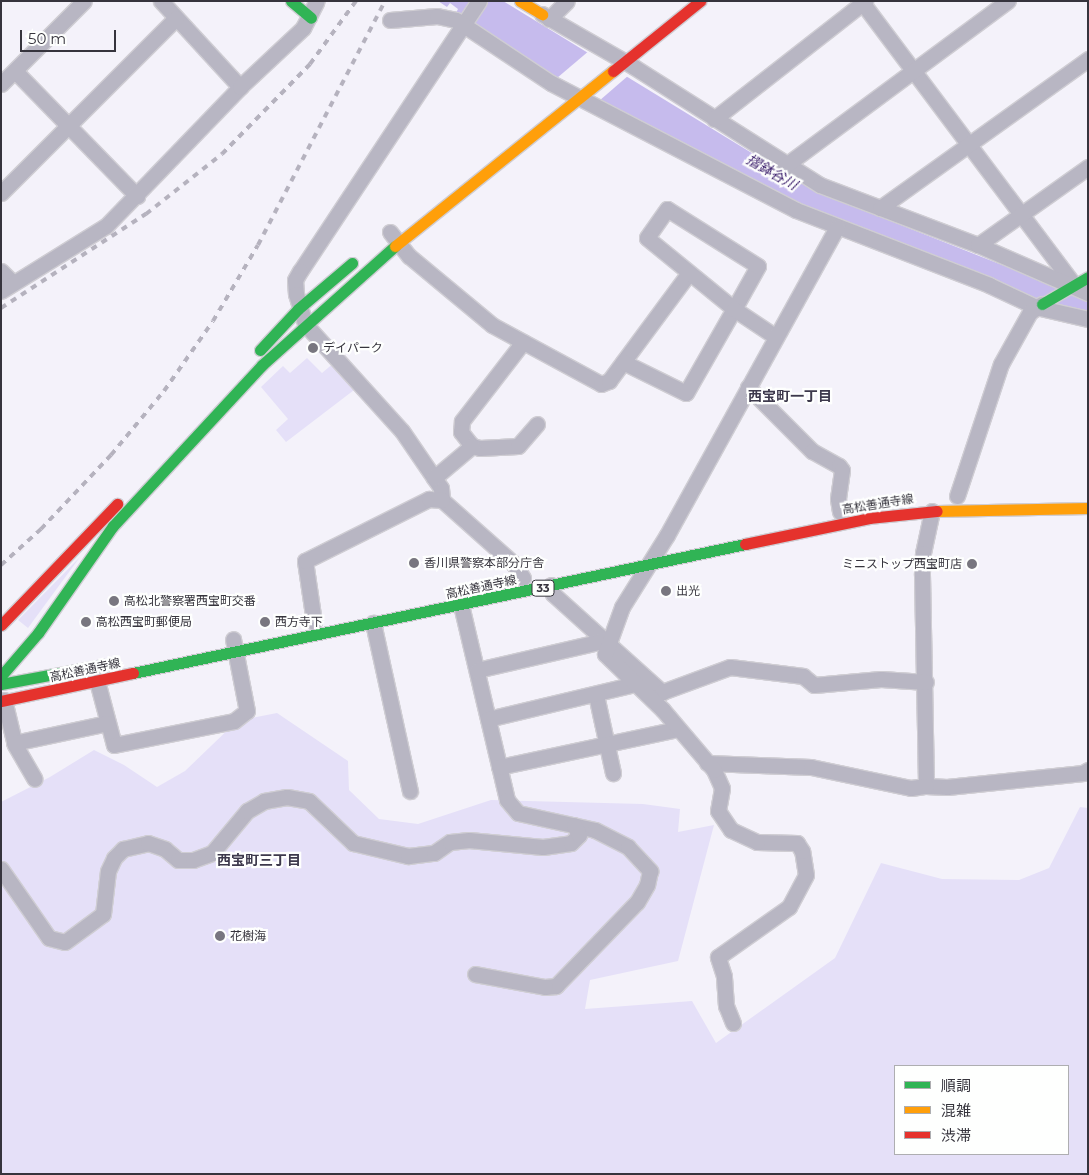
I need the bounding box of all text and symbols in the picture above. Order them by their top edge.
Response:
scale bar [22,20,119,52]
text: 50 m [28,29,66,48]
water label: 摺鉢谷川 [744,151,800,193]
place label: デイパーク [323,341,383,355]
marker: デイパーク [307,342,319,354]
district label: 西宝町一丁目 [748,388,832,404]
street label: 高松善通寺線 [841,491,915,517]
place label: 香川県警察本部分庁舎 [424,556,544,570]
marker: 香川県警察本部分庁舎 [408,557,420,569]
place label: ミニストップ西宝町店 [842,557,962,571]
marker: ミニストップ西宝町店 [966,558,978,570]
street label: 高松善通寺線 [444,572,518,602]
road number: 33 [530,580,556,596]
place label: 出光 [676,584,700,598]
marker: 出光 [660,585,672,597]
place label: 高松北警察署西宝町交番 [124,594,256,608]
marker: 高松北警察署西宝町交番 [108,595,120,607]
place label: 高松西宝町郵便局 [96,615,192,629]
place label: 西方寺下 [275,615,323,629]
marker: 高松西宝町郵便局 [80,616,92,628]
marker: 西方寺下 [259,616,271,628]
street label: 高松善通寺線 [48,655,122,685]
district label: 西宝町三丁目 [217,852,301,868]
place label: 花樹海 [230,929,266,943]
marker: 花樹海 [214,930,226,942]
legend [894,1065,1069,1155]
text: 順調 [941,1076,971,1095]
text: 混雑 [941,1101,971,1120]
text: 渋滞 [941,1126,971,1145]

